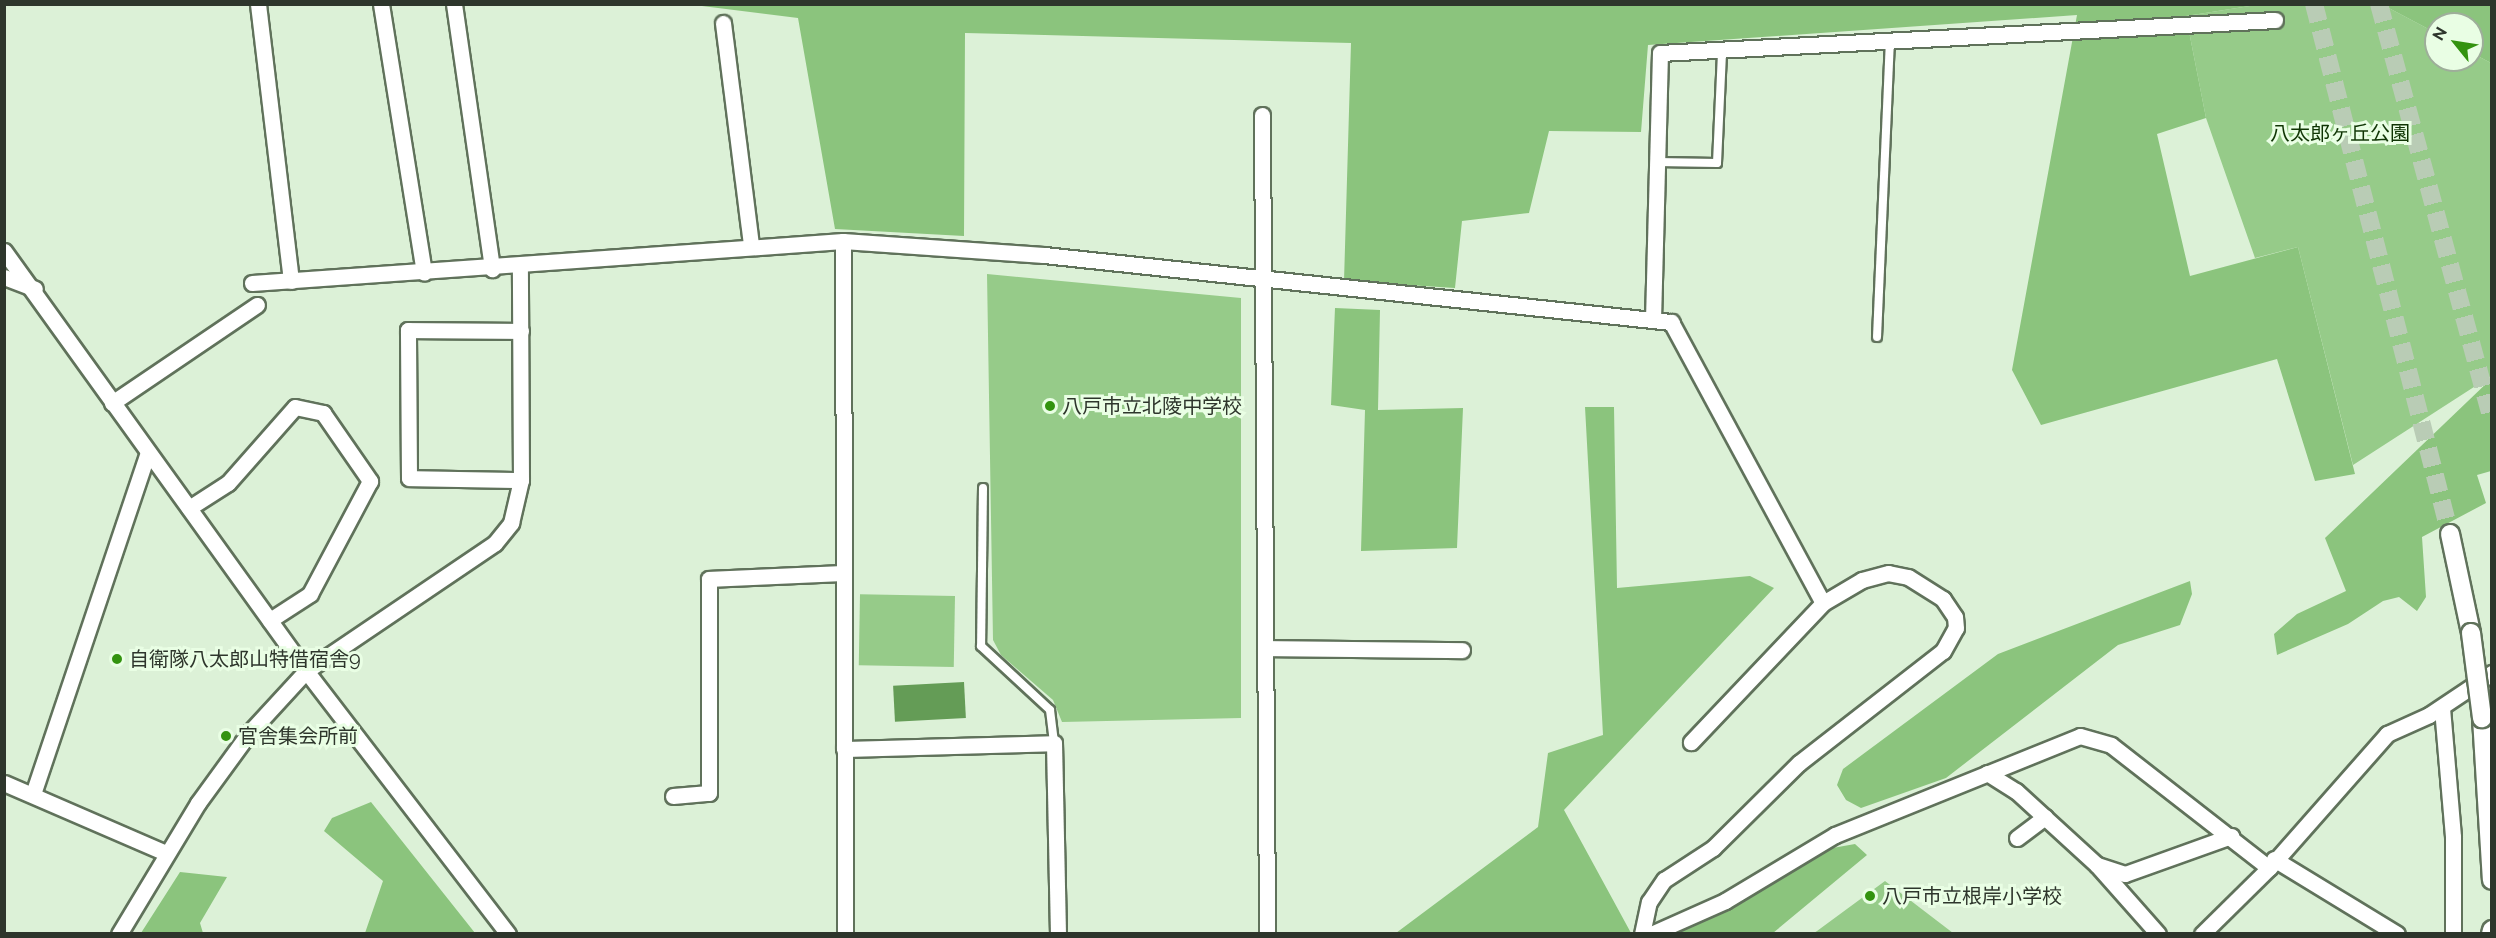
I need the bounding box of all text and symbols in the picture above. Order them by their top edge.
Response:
north arrow [2424,12,2484,72]
text: N [2428,24,2451,44]
park label: 八太郎ヶ丘公園 [2270,121,2410,145]
place label: 八戸市立北陵中学校 [1062,394,1242,418]
marker: 八戸市立北陵中学校 [1043,399,1057,413]
place label: 自衛隊八太郎山特借宿舎9 [129,647,361,671]
marker: 自衛隊八太郎山特借宿舎9 [110,652,124,666]
place label: 官舎集会所前 [238,724,358,748]
marker: 官舎集会所前 [219,729,233,743]
place label: 八戸市立根岸小学校 [1882,884,2062,908]
marker: 八戸市立根岸小学校 [1863,889,1877,903]

